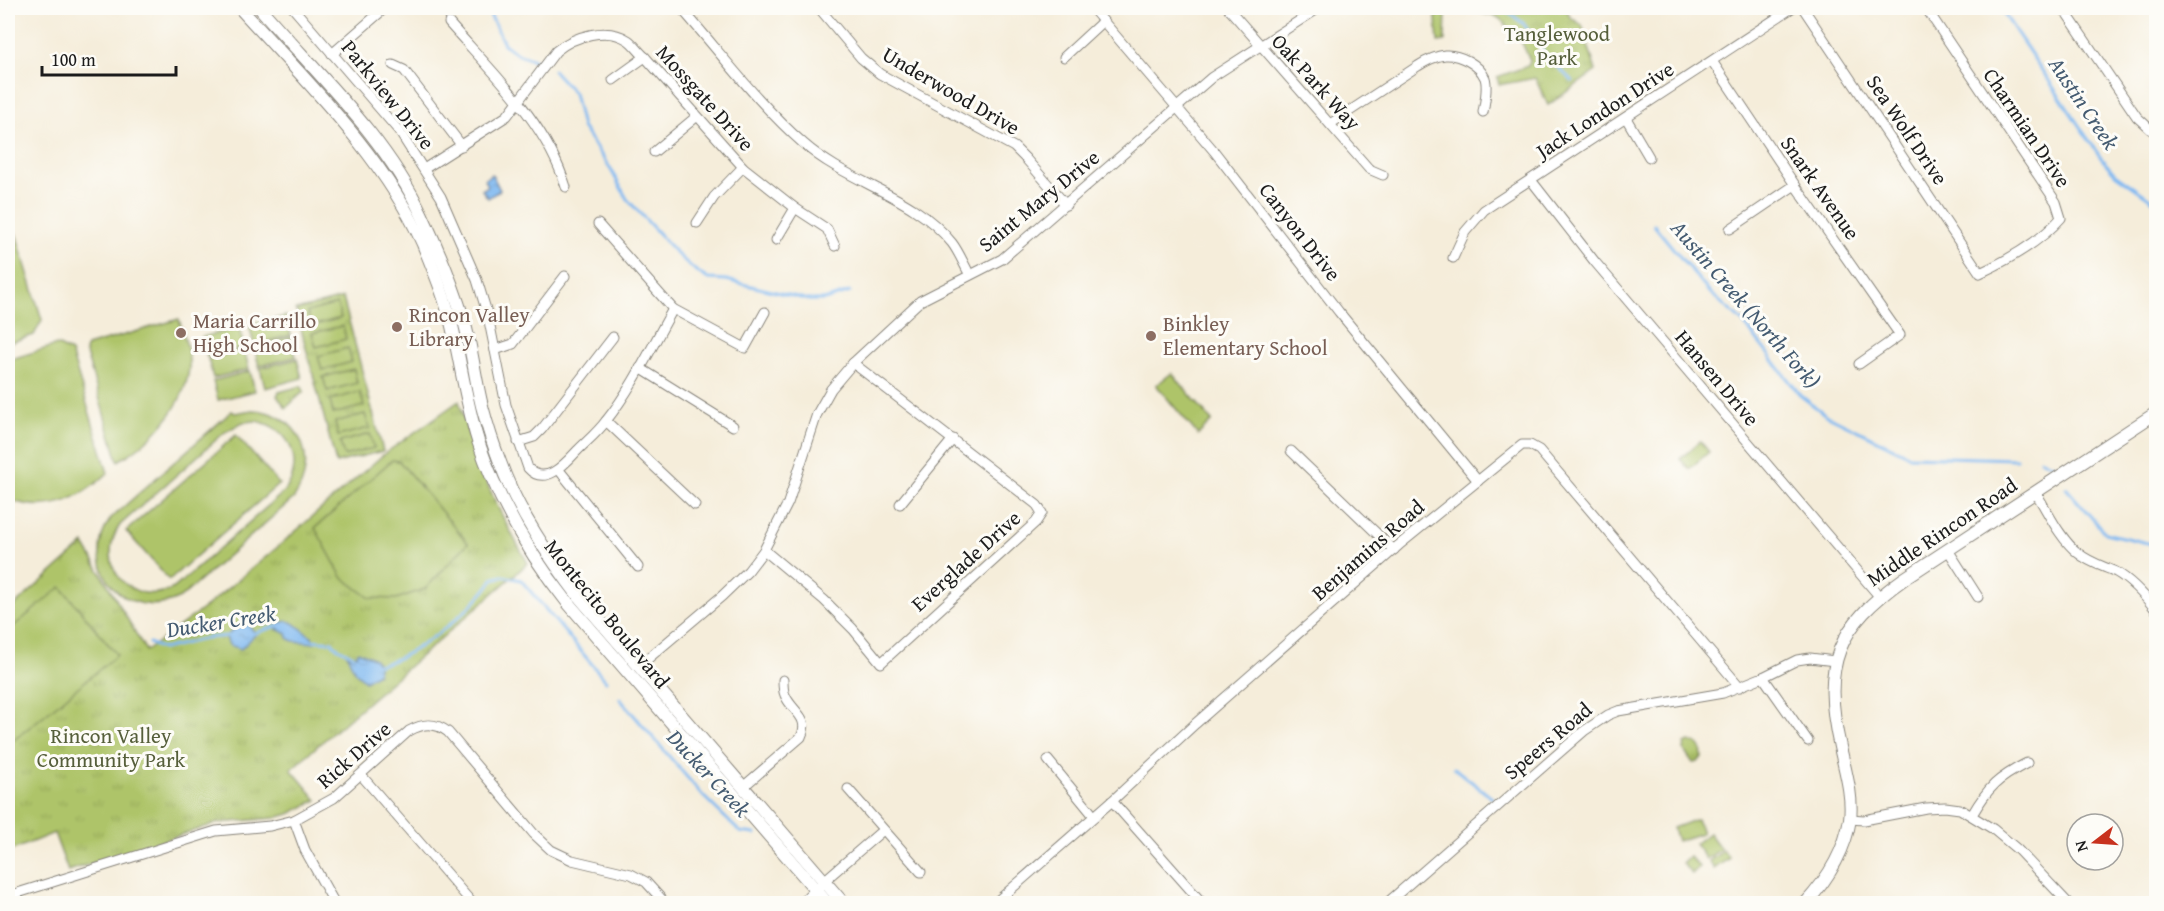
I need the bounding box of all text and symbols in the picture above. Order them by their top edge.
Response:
park label: Tanglewood Park [1504,18,1611,73]
street label: Oak Park Way [1265,27,1369,137]
street label: Parkview Drive [334,33,442,156]
street label: Mossgate Drive [649,38,762,158]
scale bar [42,39,176,77]
street label: Underwood Drive [877,39,1026,143]
text: 100 m [51,46,96,73]
water label: Austin Creek [2041,49,2127,157]
street label: Jack London Drive [1527,53,1680,168]
street label: Charmian Drive [1976,62,2079,194]
street label: Sea Wolf Drive [1859,68,1956,191]
street label: Snark Avenue [1773,129,1868,246]
street label: Saint Mary Drive [971,142,1106,259]
street label: Canyon Drive [1252,176,1349,288]
water label: Austin Creek (North Fork) [1663,212,1828,395]
place label: Rincon Valley Library [409,299,530,354]
place label: Maria Carrillo High School [193,305,316,360]
place label: Binkley Elementary School [1163,308,1328,363]
marker: Rincon Valley Library [390,320,404,334]
street label: Hansen Drive [1668,323,1767,433]
marker: Maria Carrillo High School [174,326,188,340]
marker: Binkley Elementary School [1144,329,1158,343]
street label: Middle Rincon Road [1860,469,2024,594]
street label: Benjamins Road [1304,491,1432,608]
street label: Everglade Drive [904,503,1027,618]
street label: Montecito Boulevard [537,532,678,696]
water label: Ducker Creek [163,596,279,646]
street label: Speers Road [1497,694,1599,787]
street label: Rick Drive [310,714,398,796]
park label: Rincon Valley Community Park [37,720,186,775]
water label: Ducker Creek [659,721,759,825]
north arrow [2065,812,2125,872]
text: N [2068,837,2094,855]

